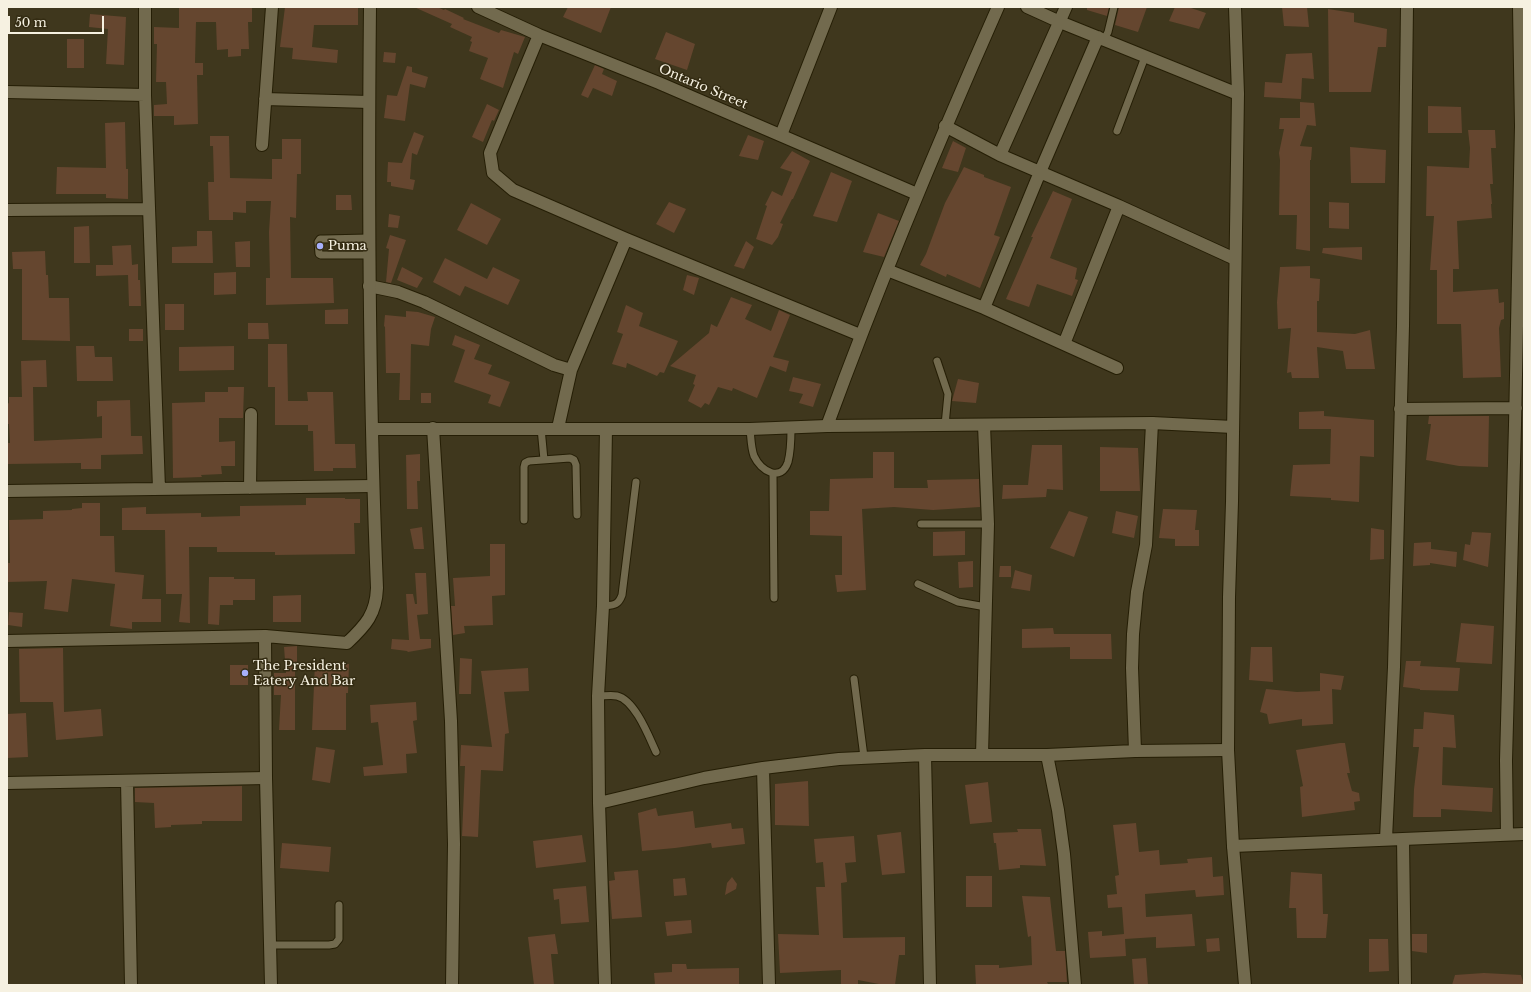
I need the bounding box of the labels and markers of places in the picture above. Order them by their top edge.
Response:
place label: Puma [328,238,367,254]
marker: Puma [315,241,325,251]
place label: The President Eatery And Bar [253,658,355,689]
marker: The President Eatery And Bar [240,668,250,678]

